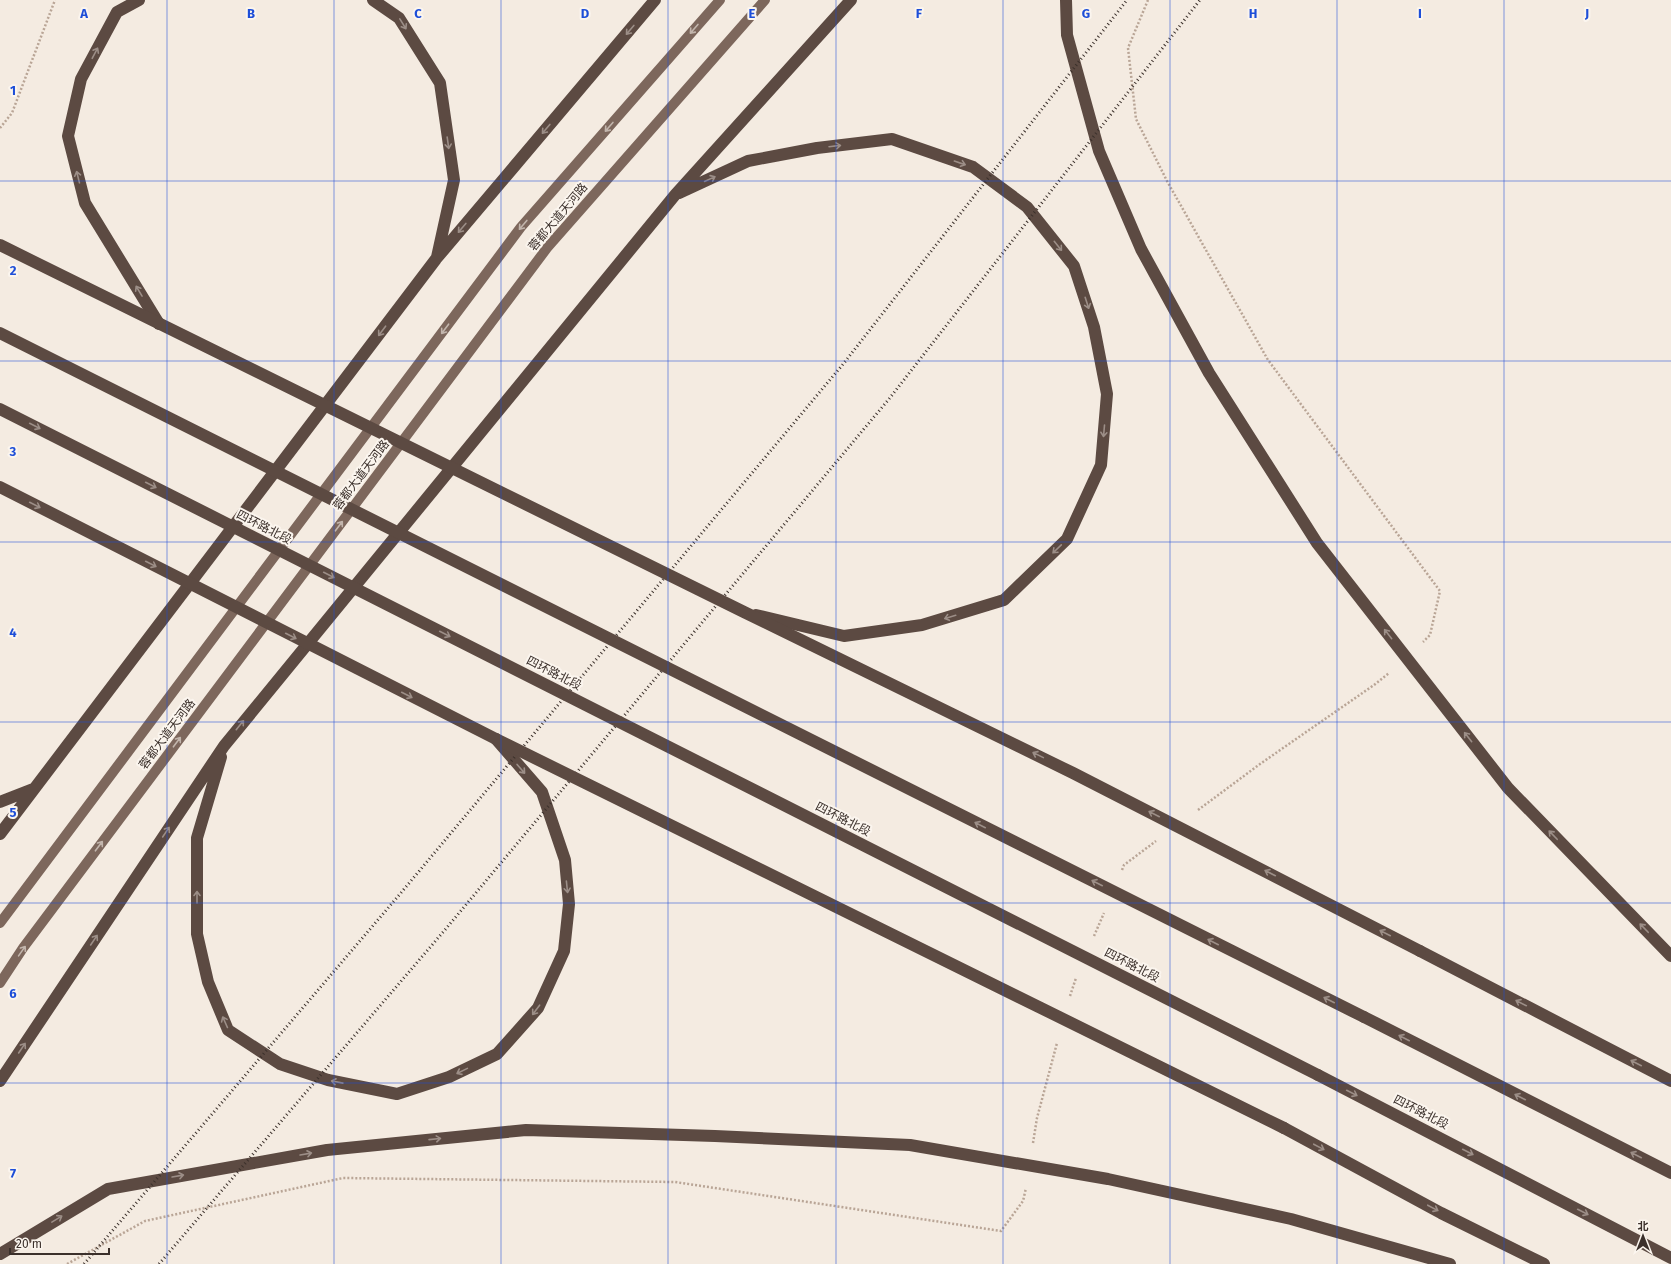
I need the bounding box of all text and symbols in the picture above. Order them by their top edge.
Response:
text: A [79,6,88,21]
text: B [247,6,255,21]
text: C [414,6,422,21]
text: D [581,6,590,21]
text: E [749,6,756,21]
text: F [916,6,923,21]
text: G [1082,6,1090,21]
text: H [1249,6,1257,21]
text: I [1418,6,1422,21]
text: J [1584,6,1589,21]
one-way arrow [400,18,408,30]
one-way arrow [626,24,635,35]
one-way arrow [690,24,699,35]
one-way arrow [92,47,99,59]
text: 1 [10,83,16,98]
one-way arrow [604,122,613,132]
one-way arrow [542,124,551,134]
one-way arrow [444,136,452,149]
one-way arrow [828,142,841,150]
one-way arrow [954,160,967,167]
one-way arrow [74,171,82,184]
one-way arrow [704,174,716,182]
street label: 蓉都大道天河路 [526,180,590,254]
one-way arrow [519,220,528,230]
one-way arrow [458,223,467,234]
one-way arrow [1054,240,1062,251]
text: 2 [10,263,17,278]
one-way arrow [135,286,143,297]
one-way arrow [1083,297,1091,309]
one-way arrow [441,323,449,334]
one-way arrow [378,325,386,336]
one-way arrow [29,423,41,430]
one-way arrow [1100,424,1108,437]
street label: 蓉都大道天河路 [330,437,392,513]
text: 3 [9,444,17,459]
one-way arrow [145,482,157,489]
one-way arrow [29,502,41,509]
street label: 四环路北段 [234,507,294,547]
one-way arrow [335,521,343,532]
one-way arrow [1052,544,1062,554]
one-way arrow [144,561,156,568]
one-way arrow [323,572,335,579]
one-way arrow [944,614,957,621]
text: 4 [9,625,17,640]
one-way arrow [1384,629,1392,640]
one-way arrow [439,631,451,638]
one-way arrow [285,633,297,640]
street label: 四环路北段 [524,653,584,693]
one-way arrow [401,691,413,699]
street label: 蓉都大道天河路 [136,696,198,772]
one-way arrow [236,720,245,731]
one-way arrow [1464,731,1472,742]
one-way arrow [173,737,181,748]
one-way arrow [1032,751,1044,759]
one-way arrow [517,763,526,774]
street label: 四环路北段 [813,799,873,839]
text: 5 [10,805,17,820]
one-way arrow [1148,810,1160,817]
one-way arrow [975,821,987,828]
one-way arrow [162,827,170,838]
one-way arrow [1548,830,1558,840]
one-way arrow [95,841,103,852]
one-way arrow [1264,869,1276,877]
one-way arrow [1091,879,1103,886]
one-way arrow [564,880,571,893]
one-way arrow [193,891,201,904]
one-way arrow [1639,923,1649,933]
one-way arrow [1380,929,1392,936]
one-way arrow [90,935,98,946]
one-way arrow [1207,937,1219,945]
one-way arrow [18,945,26,956]
street label: 四环路北段 [1102,945,1162,985]
text: 6 [9,986,17,1001]
one-way arrow [1323,996,1335,1003]
one-way arrow [1515,999,1527,1006]
one-way arrow [532,1005,540,1016]
one-way arrow [221,1017,228,1029]
one-way arrow [1399,1034,1411,1041]
one-way arrow [18,1043,26,1054]
one-way arrow [1631,1058,1643,1066]
one-way arrow [456,1068,468,1075]
one-way arrow [331,1078,344,1086]
one-way arrow [1346,1089,1358,1097]
street label: 四环路北段 [1391,1092,1451,1132]
one-way arrow [1515,1093,1527,1100]
one-way arrow [428,1135,441,1143]
one-way arrow [1313,1143,1325,1151]
one-way arrow [1461,1149,1473,1157]
one-way arrow [299,1150,312,1158]
one-way arrow [1630,1151,1642,1159]
text: 7 [10,1166,16,1181]
one-way arrow [171,1172,184,1180]
one-way arrow [1427,1205,1439,1213]
one-way arrow [1577,1209,1589,1217]
one-way arrow [51,1215,62,1223]
north arrow [1623,1216,1663,1256]
text: 北 [1638,1220,1649,1233]
scale bar [10,1230,109,1256]
text: 20 m [16,1237,42,1251]

